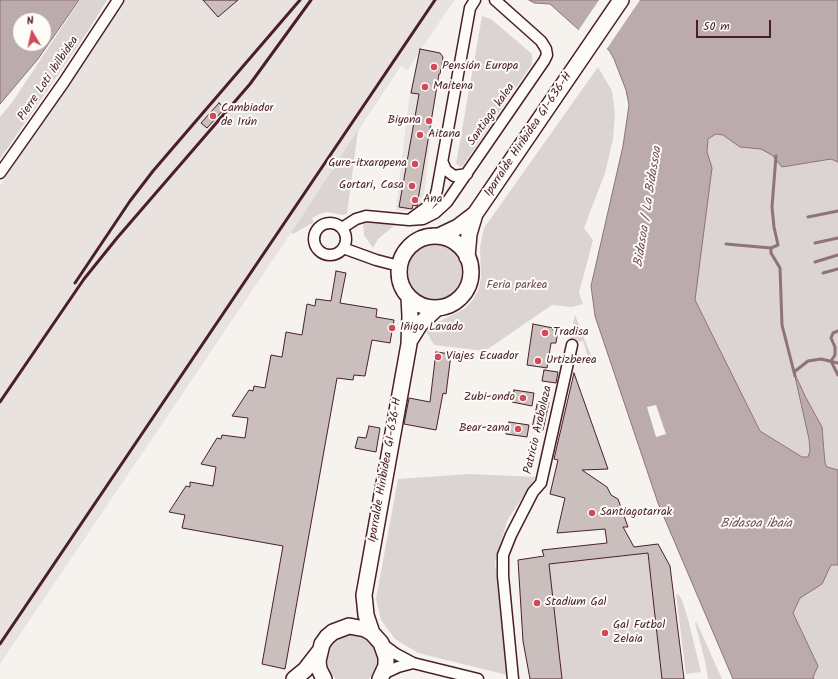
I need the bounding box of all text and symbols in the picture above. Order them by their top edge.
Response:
north arrow [12,12,52,52]
text: N [25,12,35,31]
scale bar [698,12,773,38]
text: 50 m [703,17,730,36]
street label: Pierre Loti ibilbidea [16,34,82,124]
place label: Pensión Europa [442,60,518,74]
marker: Pensión Europa [429,62,439,72]
street label: Iparralde Hiribidea GI-636-H [482,70,576,200]
place label: Maitena [433,80,473,94]
street label: Santiago kalea [465,81,519,149]
marker: Maitena [420,82,430,92]
place label: Cambiador de Irún [221,102,274,130]
marker: Cambiador de Irún [208,111,218,121]
place label: Biyona [387,114,421,128]
marker: Biyona [424,116,434,126]
place label: Aitana [428,128,460,142]
marker: Aitana [415,130,425,140]
water label: Bidasoa / La Bidassoa [632,146,666,268]
place label: Gure-itxaropena [328,157,407,171]
marker: Gure-itxaropena [410,159,420,169]
place label: Gortari, Casa [339,179,404,193]
marker: Gortari, Casa [407,181,417,191]
place label: Ana [423,193,442,207]
marker: Ana [410,195,420,205]
park label: Feria parkea [487,279,547,293]
place label: Iñigo Lavado [400,321,463,335]
marker: Iñigo Lavado [387,323,397,333]
place label: Tradisa [553,326,589,340]
marker: Tradisa [540,328,550,338]
place label: Viajes Ecuador [446,350,518,364]
marker: Viajes Ecuador [433,352,443,362]
place label: Urtizberea [546,354,597,368]
marker: Urtizberea [533,356,543,366]
street label: Patricio Arabolaza [522,384,556,476]
place label: Zubi-ondo [464,391,515,405]
marker: Zubi-ondo [518,393,528,403]
street label: Iparralde Hiribidea GI-636-H [366,396,406,544]
place label: Bear-zana [459,422,510,436]
marker: Bear-zana [513,424,523,434]
place label: Santiagotarrak [600,506,672,520]
marker: Santiagotarrak [587,508,597,518]
water label: Bidasoa ibaia [720,517,792,533]
place label: Stadium Gal [545,596,607,610]
marker: Stadium Gal [532,598,542,608]
place label: Gal Futbol Zelaia [613,619,665,647]
marker: Gal Futbol Zelaia [600,628,610,638]

